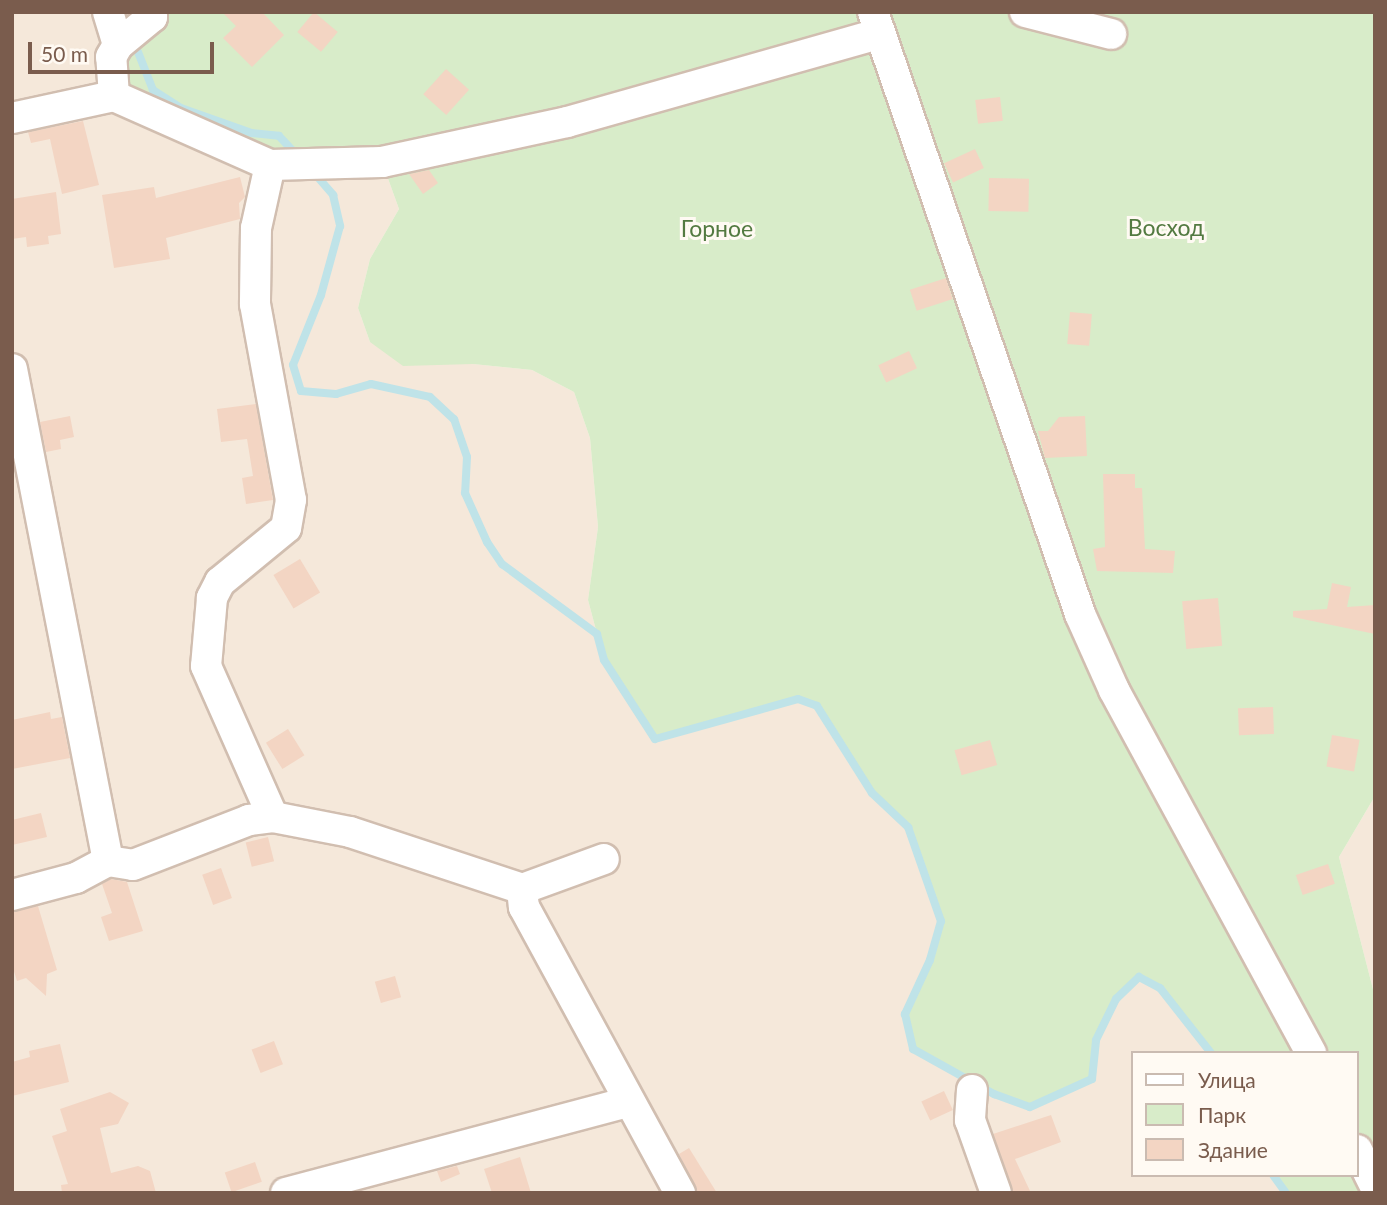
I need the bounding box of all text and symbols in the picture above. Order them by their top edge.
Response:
scale bar [32,28,217,72]
text: 50 m [41,41,88,66]
park label: Восход [1128,213,1204,241]
park label: Горное [681,214,753,242]
legend [1132,1051,1359,1177]
text: Улица [1198,1067,1256,1092]
text: Парк [1198,1102,1246,1127]
text: Здание [1198,1137,1268,1162]

